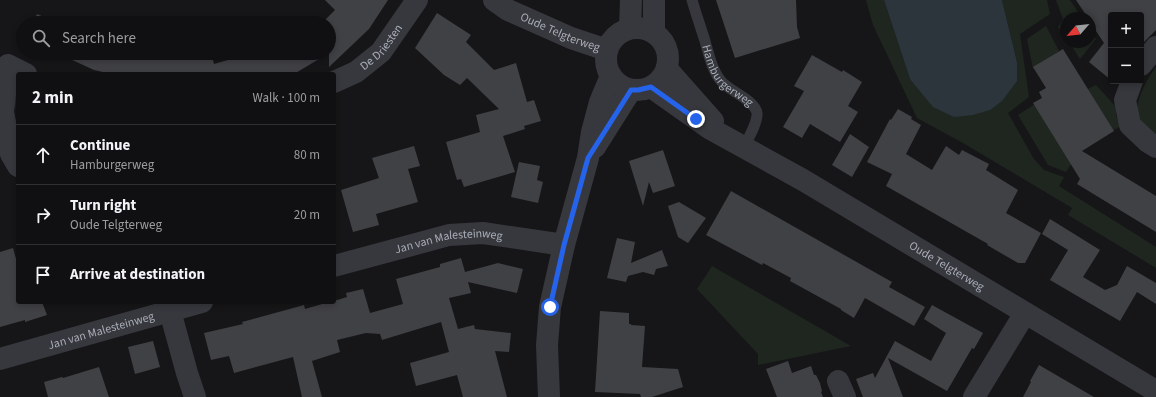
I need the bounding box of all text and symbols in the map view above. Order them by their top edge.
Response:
street label: Oude Telgterweg [518,8,602,56]
north arrow [1060,12,1096,48]
map controls [1108,12,1144,84]
button: + [1108,12,1144,48]
search box [16,16,336,60]
street label: De Driesten [356,20,407,74]
icon: search [30,27,52,49]
text: Search here [62,28,136,49]
street label: Hamburgerweg [698,43,757,110]
button: − [1108,48,1144,84]
text: 2 min [32,86,73,110]
text: Walk · 100 m [252,89,320,107]
route end [687,110,705,128]
text: Continue [70,135,130,156]
icon: ahead [32,144,54,166]
text: 80 m [294,146,320,164]
text: Hamburgerweg [70,156,154,174]
text: Turn right [70,195,136,216]
icon: right [32,204,54,226]
text: 20 m [294,206,320,224]
text: Oude Telgterweg [70,216,162,234]
street label: Jan van Malesteinweg [393,224,504,258]
street label: Oude Telgterweg [906,237,988,295]
icon: arrive [32,264,54,286]
text: Arrive at destination [70,264,205,285]
route start [541,298,559,316]
street label: Jan van Malesteinweg [46,307,156,354]

